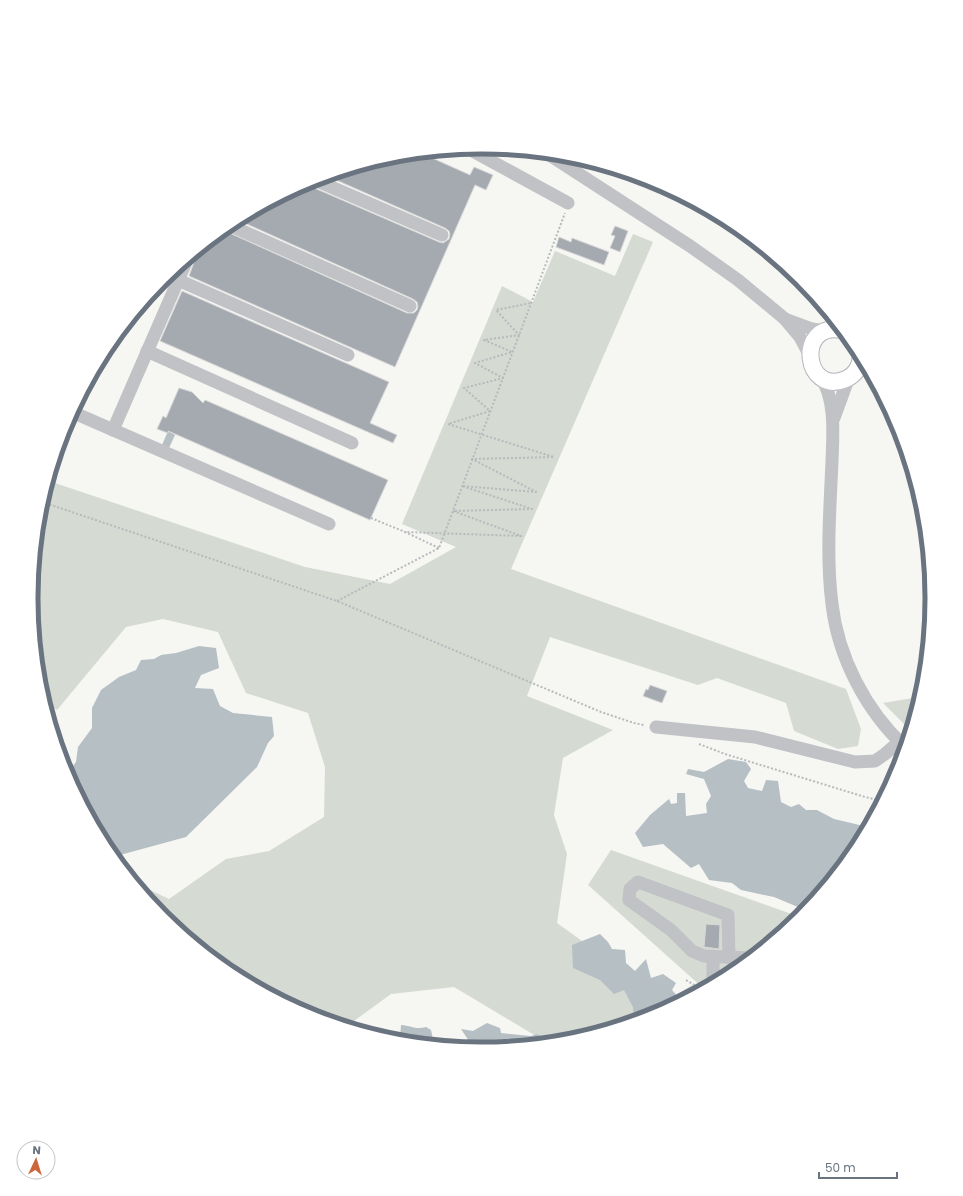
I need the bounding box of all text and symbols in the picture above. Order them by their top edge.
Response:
north arrow [16,1140,56,1180]
text: N [32,1142,41,1158]
scale bar [819,1154,897,1180]
text: 50 m [825,1159,856,1176]

